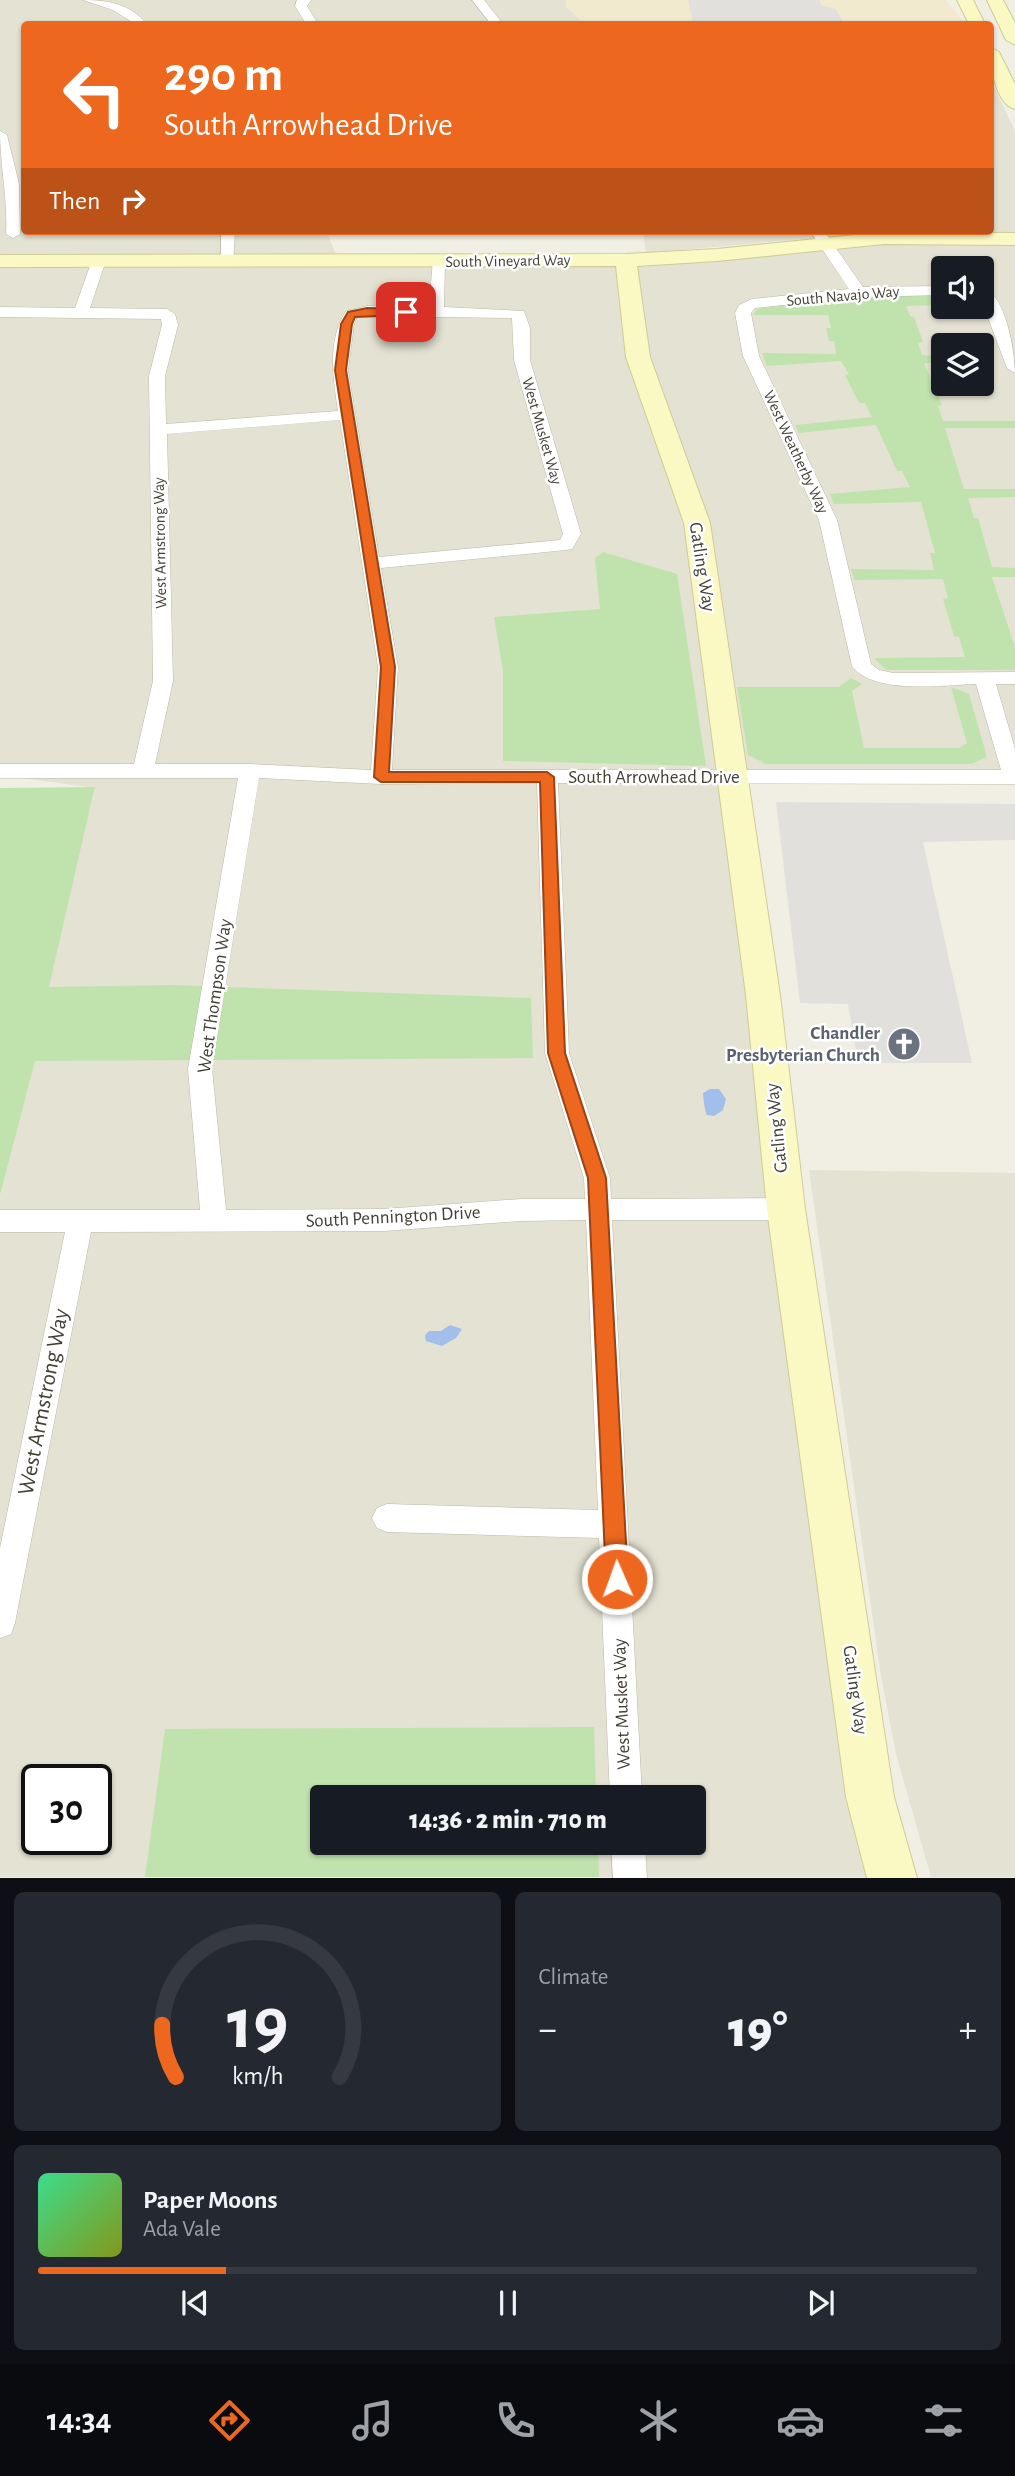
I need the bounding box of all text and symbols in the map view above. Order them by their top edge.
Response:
icon: left [49,49,140,140]
text: 290 m [164,51,283,100]
text: South Arrowhead Drive [164,109,453,141]
icon: right [114,182,152,220]
text: Then [49,188,100,214]
street label: South Vineyard Way [445,252,571,271]
map controls [931,256,994,396]
button: sound [931,256,994,319]
pin [376,282,436,342]
street label: South Navajo Way [786,283,900,310]
icon: arrive [387,293,425,331]
button: layers [931,333,994,396]
street label: West Musket Way [518,376,565,487]
street label: West Weatherby Way [760,388,832,517]
street label: West Armstrong Way [151,477,170,609]
street label: Gatling Way [686,521,718,613]
street label: South Arrowhead Drive [568,768,740,787]
street label: West Thompson Way [195,918,235,1074]
place label: Chandler Presbyterian Church [726,1024,880,1065]
church icon: Chandler Presbyterian Church [885,1025,923,1063]
street label: Gatling Way [763,1082,791,1174]
street label: South Pennington Drive [305,1203,481,1231]
street label: West Armstrong Way [15,1307,73,1497]
position arrow [580,1542,654,1616]
street label: West Musket Way [610,1638,634,1770]
street label: Gatling Way [839,1644,871,1736]
speed limit sign: 30 [21,1764,112,1855]
text: 14:36 · 2 min · 710 m [409,1807,607,1833]
text: Climate [539,1966,608,1989]
text: 19 [227,1990,288,2063]
text: 19° [728,2004,788,2056]
text: − [539,2011,557,2049]
text: + [959,2011,977,2049]
text: km/h [231,2064,283,2089]
text: Paper Moons [143,2187,278,2213]
text: Ada Vale [143,2218,221,2241]
icon: previous [176,2284,214,2322]
icon: pause [489,2284,527,2322]
icon: next [802,2284,840,2322]
icon: directions [205,2396,254,2445]
icon: music [348,2396,397,2445]
icon: phone [491,2396,540,2445]
icon: climate [634,2396,683,2445]
icon: car [776,2396,825,2445]
icon: filters [919,2396,968,2445]
text: 14:34 [47,2404,112,2436]

